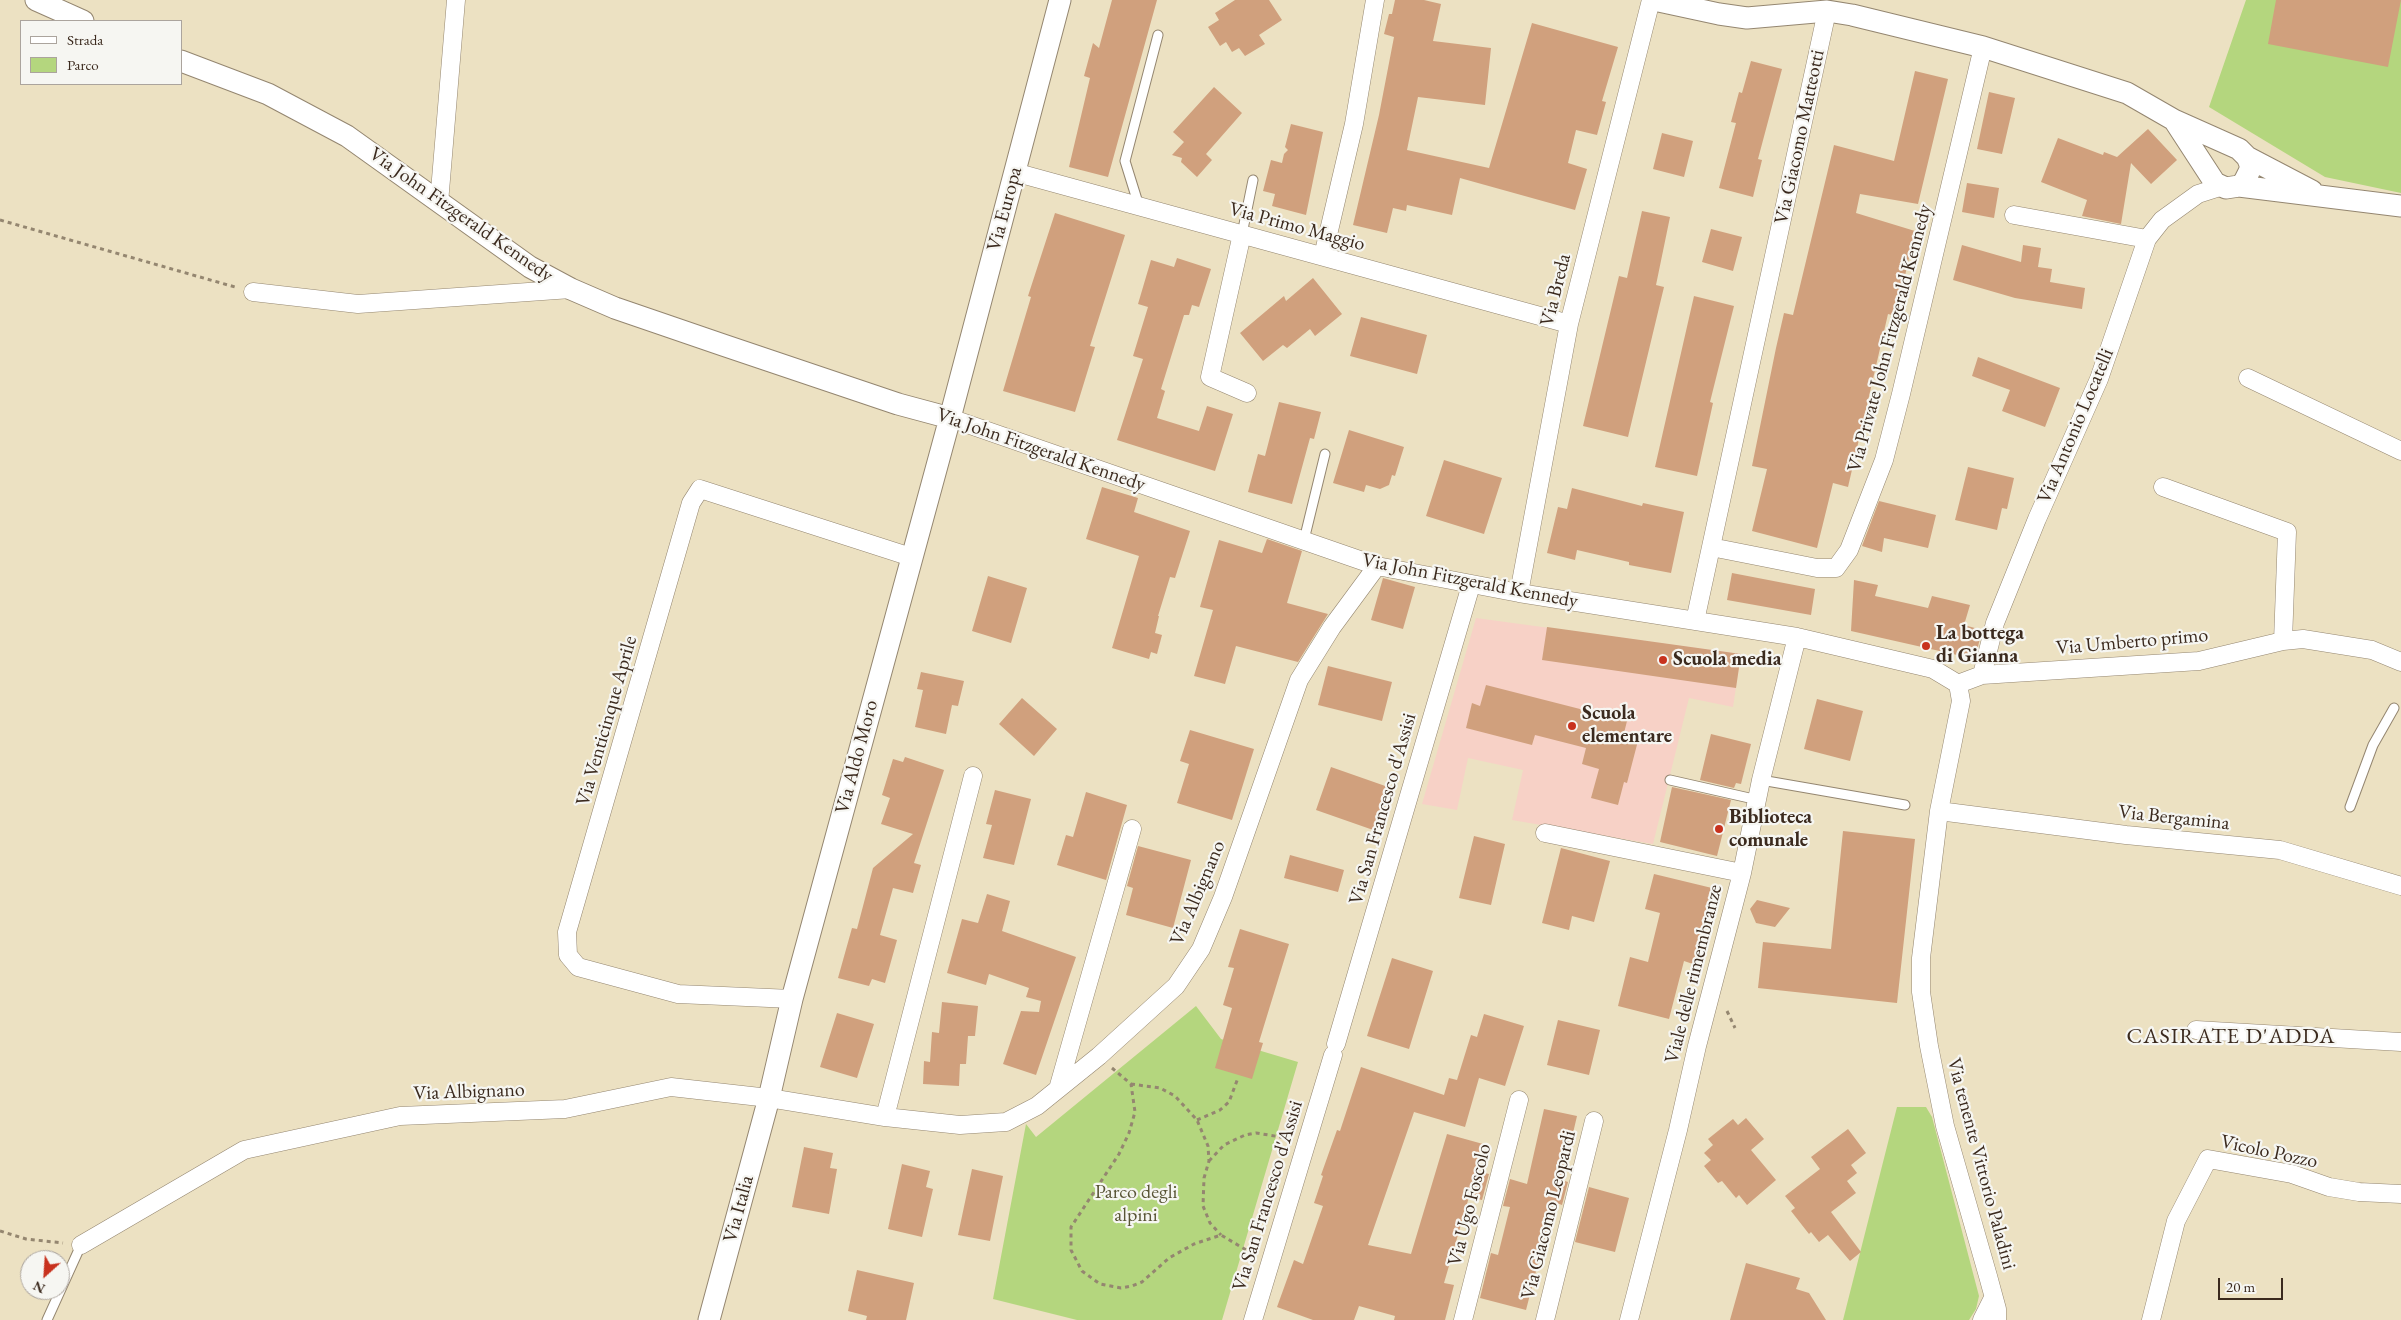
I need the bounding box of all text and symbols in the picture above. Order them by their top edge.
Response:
legend [20,20,182,85]
text: Strada [67,30,103,49]
street label: Via Giacomo Matteotti [1770,48,1830,226]
text: Parco [67,55,99,74]
street label: Via John Fitzgerald Kennedy [364,142,558,288]
street label: Via Europa [982,164,1028,254]
street label: Via Primo Maggio [1226,197,1368,257]
street label: Via Private John Fitzgerald Kennedy [1843,201,1937,475]
street label: Via Breda [1535,251,1577,329]
street label: Via Antonio Locatelli [2033,345,2119,507]
street label: Via John Fitzgerald Kennedy [933,403,1149,497]
street label: Via John Fitzgerald Kennedy [1360,548,1580,614]
place label: La bottega di Gianna [1936,622,2024,669]
street label: Via Umberto primo [2055,623,2209,661]
street label: Via Venticinque Aprile [571,633,643,809]
marker: La bottega di Gianna [1920,640,1932,652]
place label: Scuola media [1673,648,1781,672]
marker: Scuola media [1657,654,1669,666]
street label: Via Aldo Moro [830,698,884,816]
place label: Scuola elementare [1582,702,1672,749]
street label: Via San Francesco d'Assisi [1344,711,1422,907]
marker: Scuola elementare [1566,720,1578,732]
street label: Via Bergamina [2117,800,2231,836]
place label: Biblioteca comunale [1729,806,1812,853]
marker: Biblioteca comunale [1713,823,1725,835]
street label: Via Albignano [1165,837,1231,949]
street label: Viale delle rimembranze [1660,882,1728,1066]
district label: CASIRATE D'ADDA [2125,1024,2337,1050]
street label: Via tenente Vittorio Paladini [1941,1056,2021,1272]
street label: Via Albignano [413,1078,525,1106]
street label: Via San Francesco d'Assisi [1228,1098,1308,1294]
street label: Via Giacomo Leopardi [1516,1128,1582,1302]
street label: Vicolo Pozzo [2218,1130,2320,1174]
street label: Via Ugo Foscolo [1443,1141,1497,1269]
street label: Via Italia [719,1173,759,1245]
park label: Parco degli alpini [1095,1181,1177,1228]
north arrow [20,1250,70,1300]
scale bar [2221,1268,2286,1300]
text: N [30,1277,48,1298]
text: 20 m [2226,1277,2255,1296]

